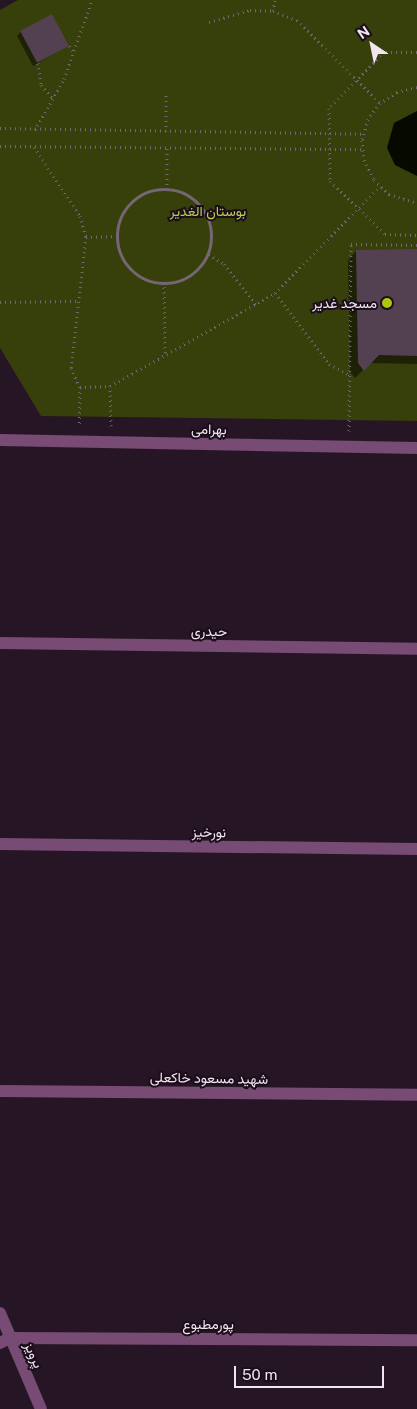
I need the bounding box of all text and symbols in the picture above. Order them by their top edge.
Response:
north arrow [347,20,397,70]
text: N [355,23,373,42]
park label: بوستان الغدیر [170,203,246,219]
place label: مسجد غدیر [312,295,377,311]
marker: مسجد غدیر [381,297,393,309]
street label: بهرامی [191,420,227,438]
street label: حیدری [191,622,227,640]
street label: نورخیز [192,823,226,841]
street label: شهید مسعود خاکعلی [150,1069,268,1087]
street label: پورمطبوع [182,1316,234,1332]
street label: پرویز [21,1339,47,1371]
scale bar [237,1356,387,1388]
text: 50 m [242,1366,277,1383]

